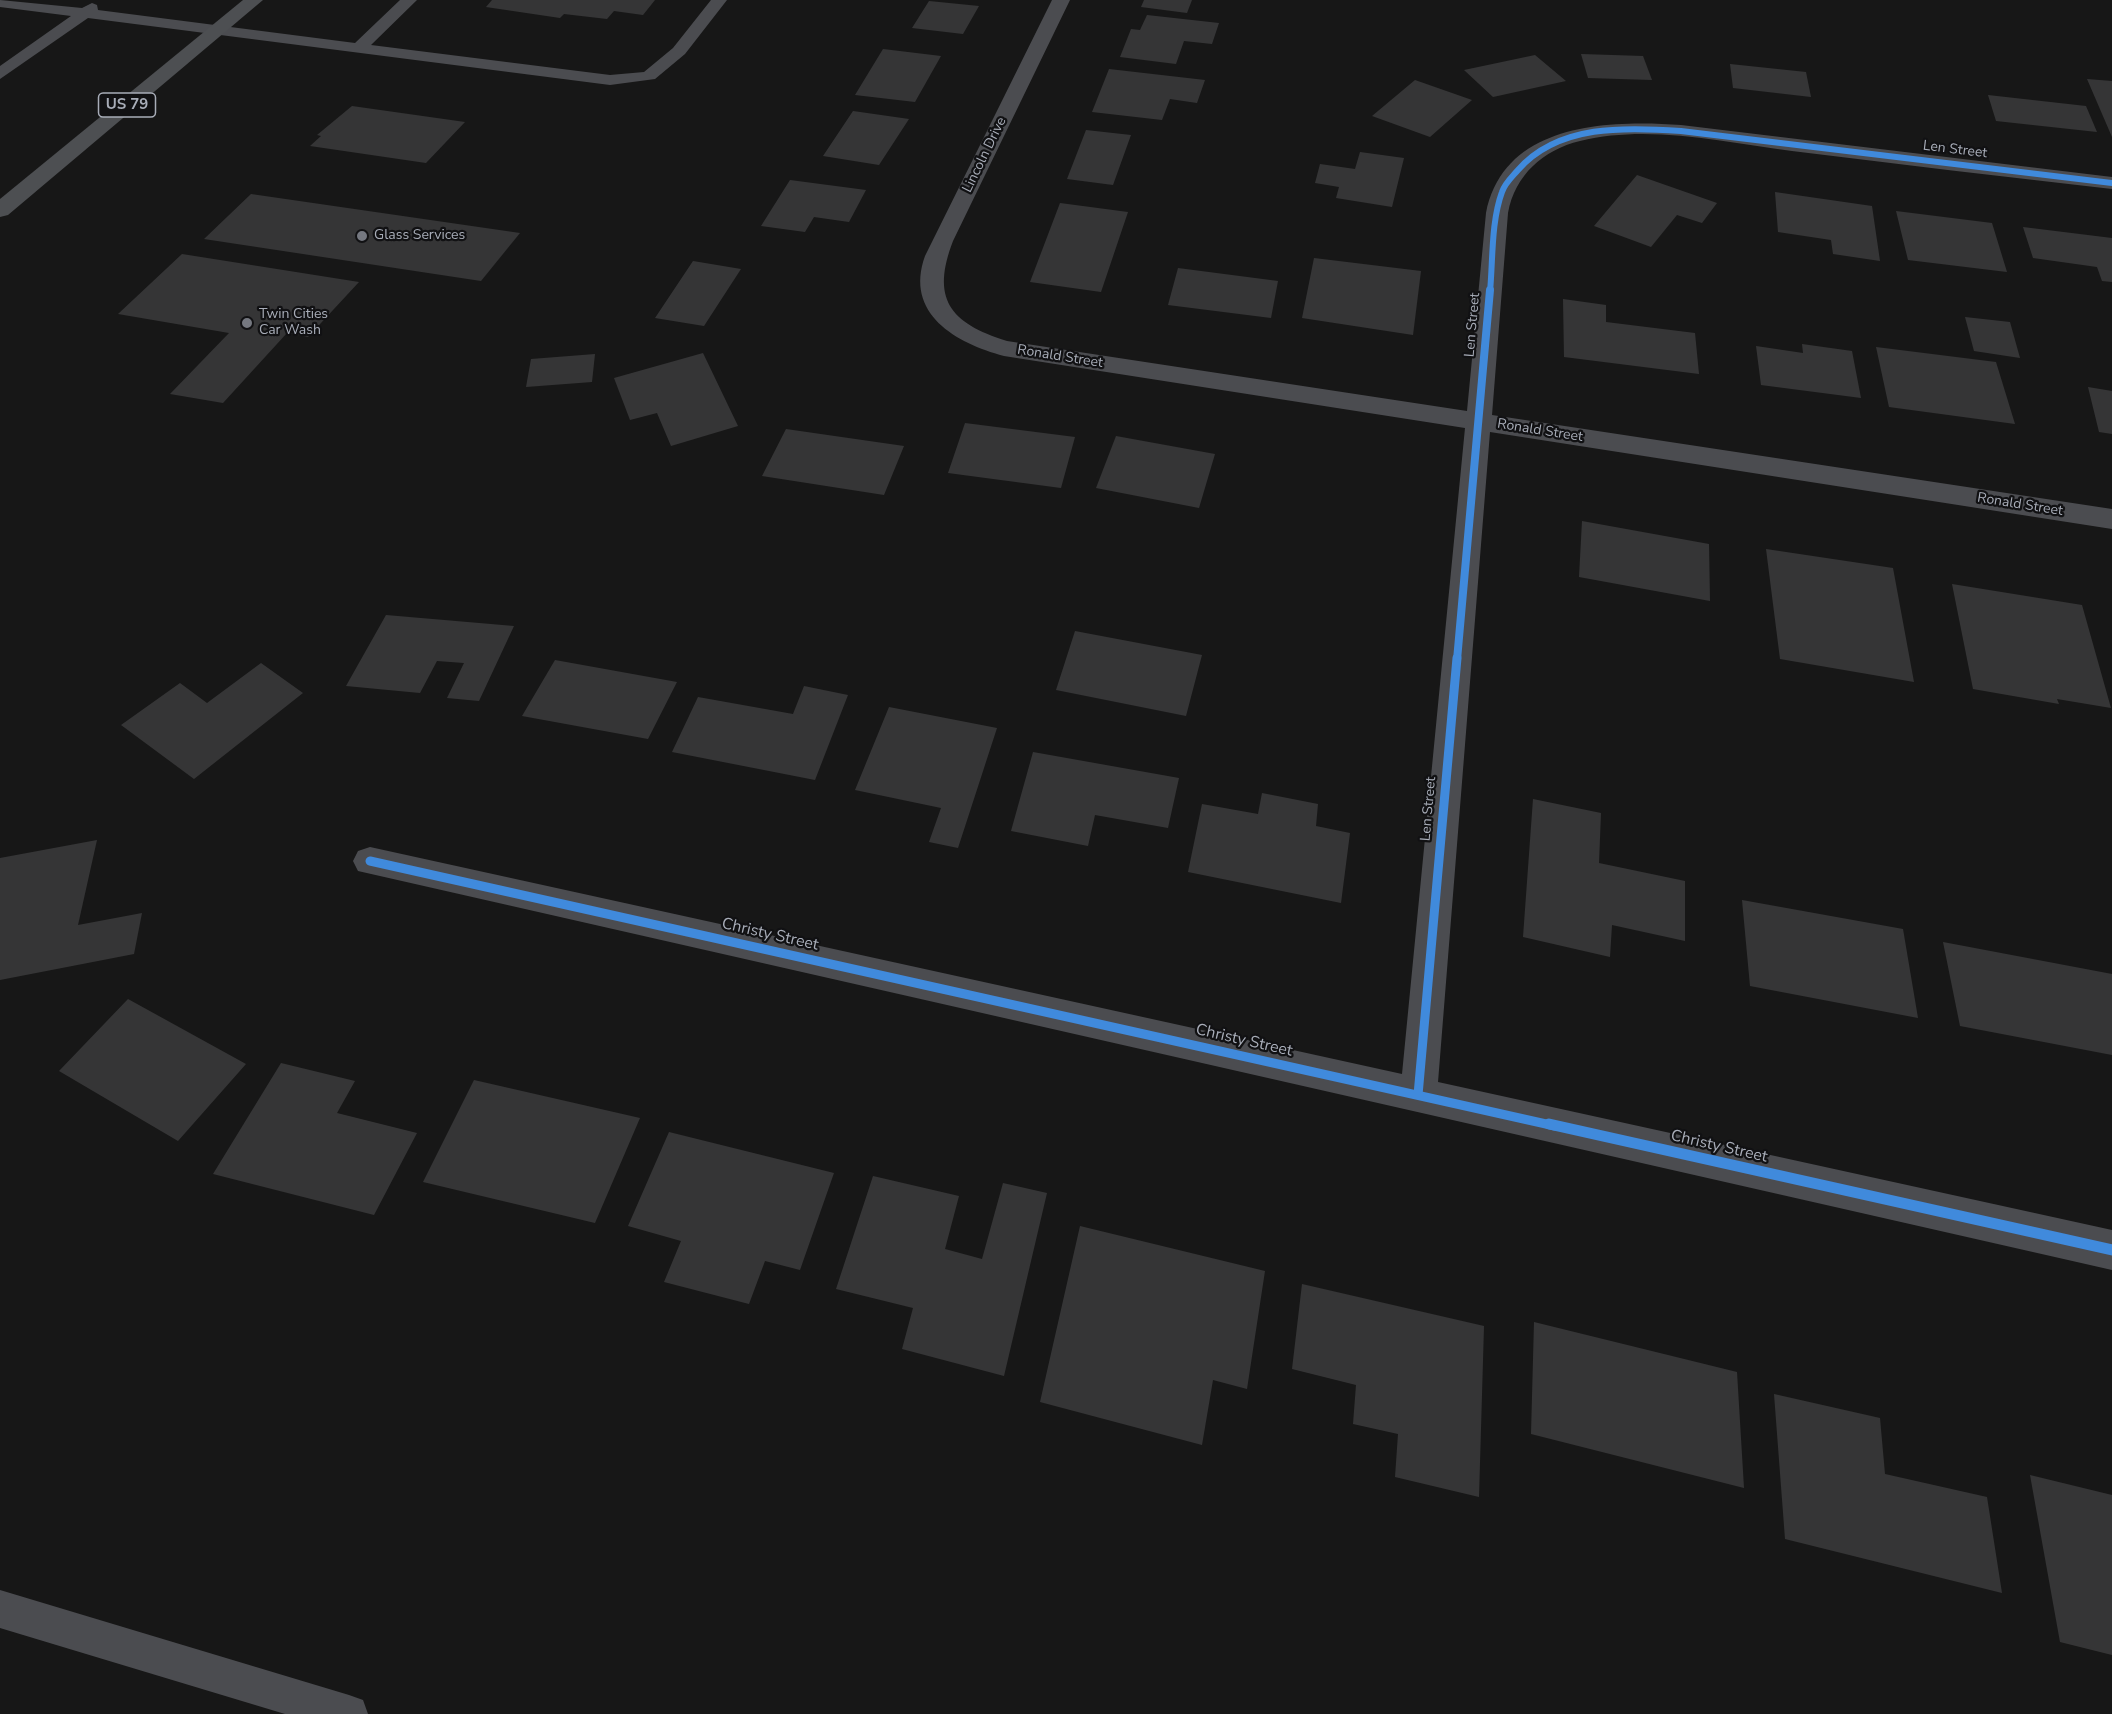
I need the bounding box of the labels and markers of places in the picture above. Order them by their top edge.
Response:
place label: Glass Services [374,228,465,244]
marker: Glass Services [355,229,369,243]
place label: Twin Cities Car Wash [259,307,328,340]
marker: Twin Cities Car Wash [240,316,254,330]

